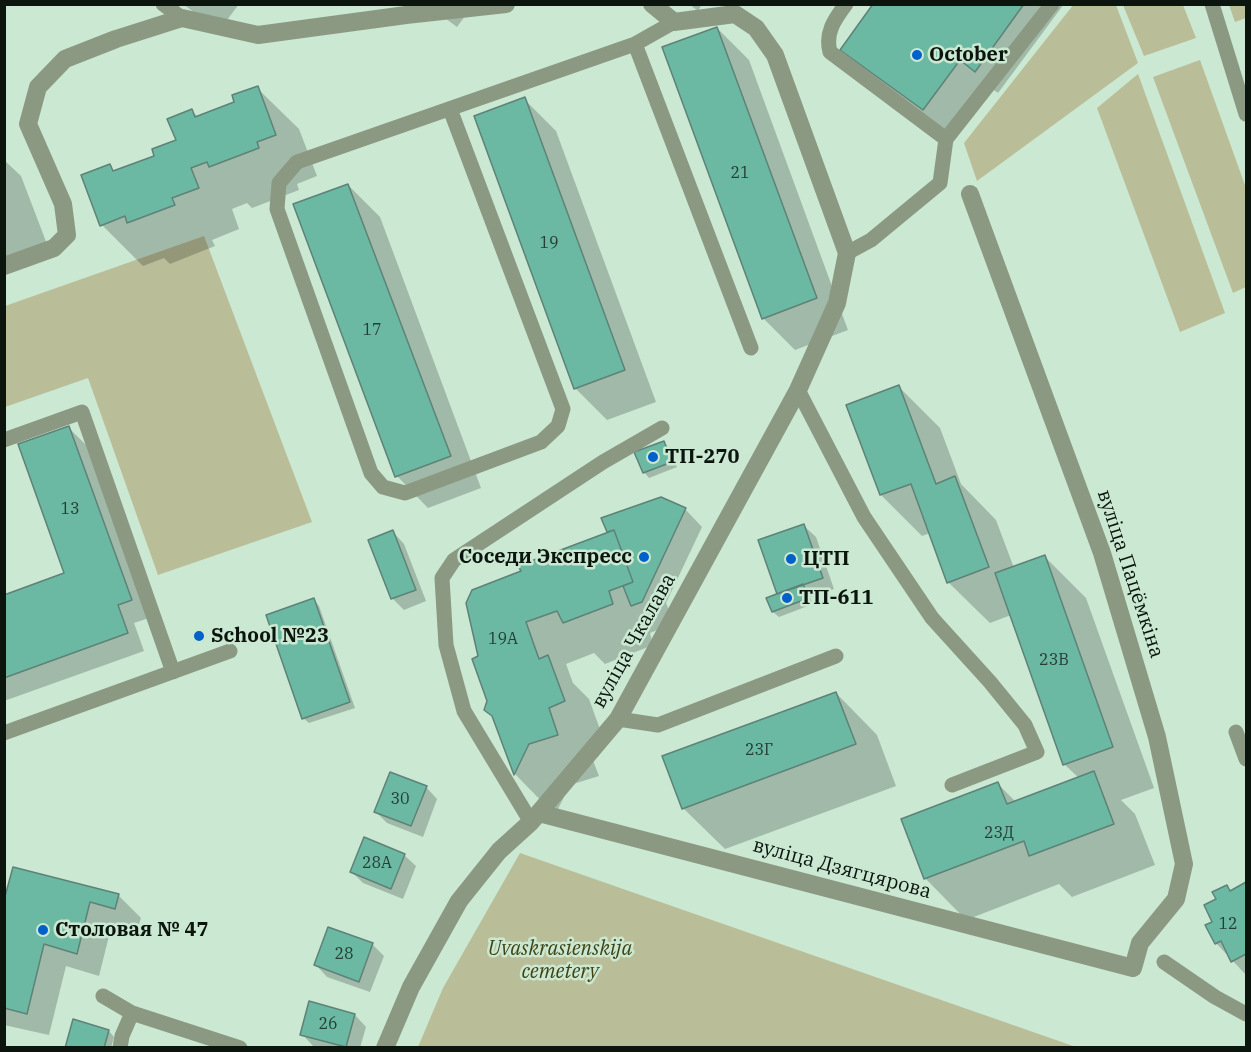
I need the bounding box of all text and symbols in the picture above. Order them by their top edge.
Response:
place label: October [929,43,1008,67]
marker: October [910,48,924,62]
house number: 21 [730,163,750,183]
house number: 19 [539,233,559,253]
house number: 17 [362,320,382,340]
place label: ТП-270 [665,445,739,469]
marker: ТП-270 [646,450,660,464]
street label: вуліца Пацёмкіна [1091,487,1169,661]
house number: 13 [60,499,80,519]
place label: Соседи Экспресс [459,545,632,569]
place label: ЦТП [803,547,849,571]
marker: Соседи Экспресс [637,550,651,564]
marker: ЦТП [784,552,798,566]
street label: вуліца Чкалава [587,570,681,712]
place label: ТП-611 [799,586,873,610]
marker: ТП-611 [780,591,794,605]
place label: School №23 [211,624,329,648]
marker: School №23 [192,629,206,643]
house number: 19А [488,629,518,649]
house number: 23В [1039,650,1069,670]
house number: 23Г [745,740,773,760]
house number: 30 [390,789,410,809]
house number: 23Д [984,823,1014,843]
street label: вуліца Дзягцярова [750,834,934,904]
house number: 28А [362,853,392,873]
house number: 12 [1218,914,1238,934]
place label: Столовая № 47 [55,918,208,942]
marker: Столовая № 47 [36,923,50,937]
park label: Uvaskrasienskija cemetery [488,937,632,984]
house number: 28 [334,944,354,964]
house number: 26 [318,1014,338,1034]

